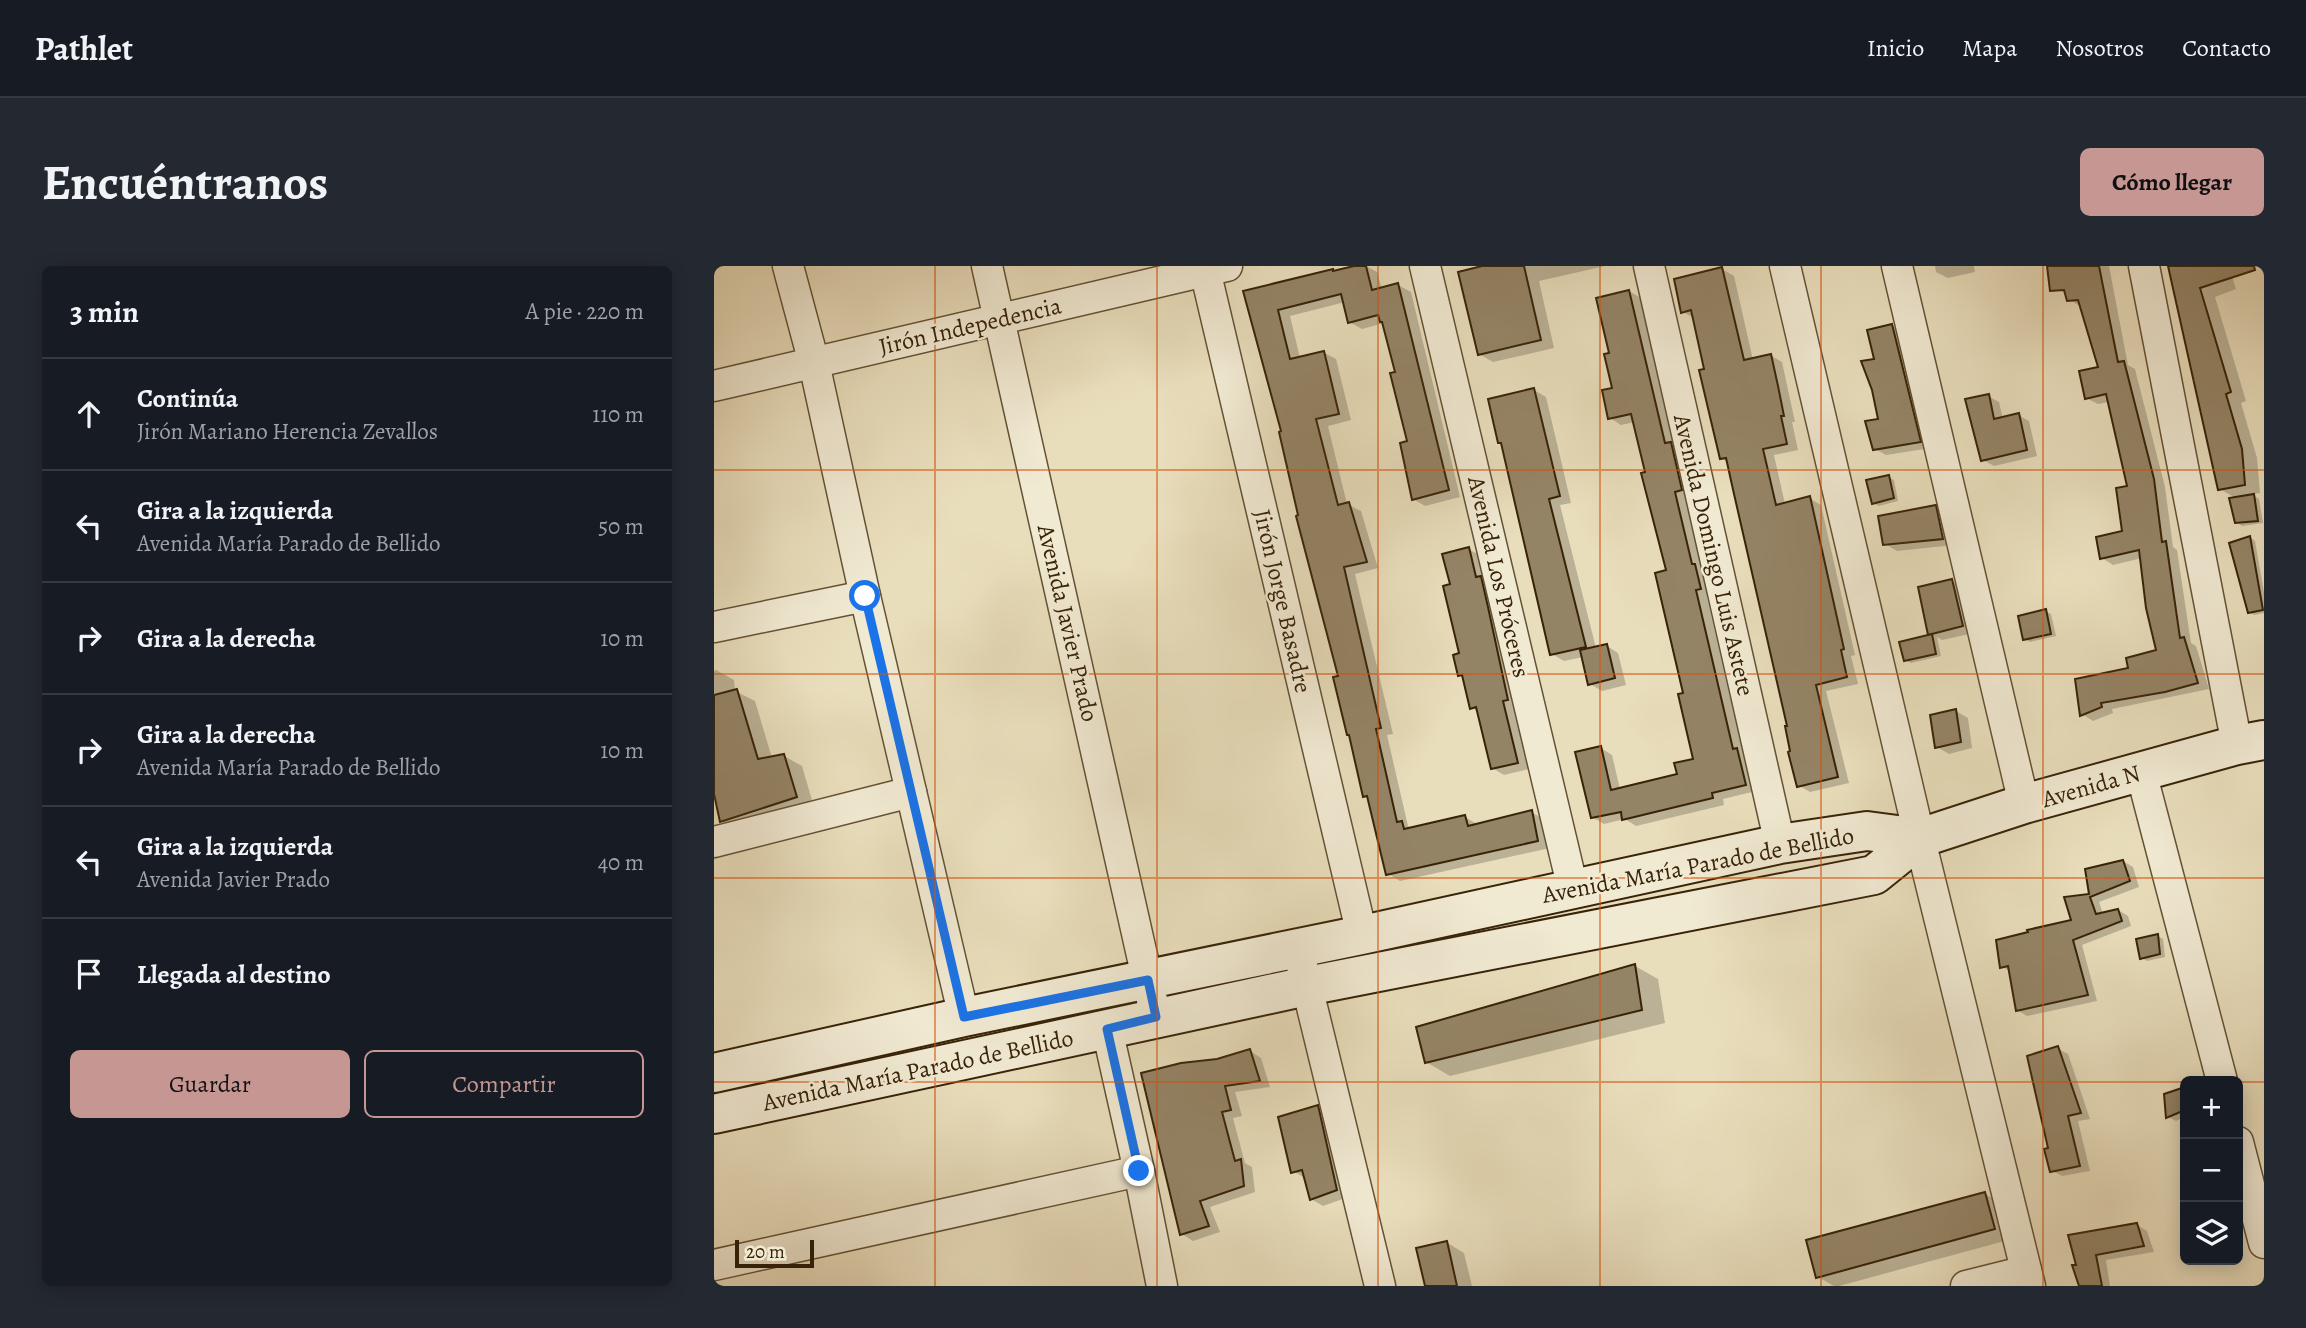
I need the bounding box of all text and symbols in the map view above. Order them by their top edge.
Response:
text: Pathlet [35,26,133,71]
text: Inicio [1867,32,1924,64]
text: Mapa [1962,32,2017,64]
text: Nosotros [2055,32,2144,64]
text: Contacto [2182,32,2271,64]
button: Cómo llegar [2080,148,2264,216]
text: Encuéntranos [42,149,328,216]
street label: Jirón Indepedencia [876,289,1065,363]
text: 3 min [70,292,139,332]
text: A pie · 220 m [526,296,644,327]
text: Continúa [137,381,238,416]
icon: ahead [70,395,108,433]
text: 110 m [592,399,644,430]
street label: Avenida Domingo Luis Astete [1666,410,1762,699]
text: Jirón Mariano Herencia Zevallos [137,416,438,447]
street label: Avenida Los Próceres [1460,472,1538,681]
text: Gira a la izquierda [137,493,333,528]
street label: Jirón Jorge Basadre [1246,506,1320,696]
icon: left [70,507,108,545]
text: 50 m [598,511,644,542]
street label: Avenida Javier Prado [1030,520,1106,725]
text: Avenida María Parado de Bellido [137,528,441,559]
route start [849,580,880,611]
icon: right [70,619,108,657]
text: Gira a la derecha [137,621,316,656]
text: 10 m [600,623,644,654]
text: Gira a la derecha [137,717,316,752]
icon: right [70,731,108,769]
text: 10 m [600,735,644,766]
text: Avenida María Parado de Bellido [137,752,441,783]
street label: Avenida N [2037,757,2144,816]
street label: Avenida María Parado de Bellido [1539,819,1857,911]
text: Gira a la izquierda [137,829,333,864]
icon: left [70,843,108,881]
text: 40 m [598,847,644,878]
text: Avenida Javier Prado [137,864,330,895]
icon: arrive [70,955,108,993]
text: Llegada al destino [137,957,331,992]
street label: Avenida María Parado de Bellido [759,1021,1076,1119]
button: Guardar [70,1050,350,1118]
button: Compartir [364,1050,644,1118]
map controls [2180,1076,2243,1265]
button: + [2180,1076,2243,1139]
button: − [2180,1139,2243,1202]
route end [1123,1155,1154,1186]
button: layers [2180,1202,2243,1265]
scale bar [735,1237,814,1269]
text: 20 m [746,1239,785,1265]

